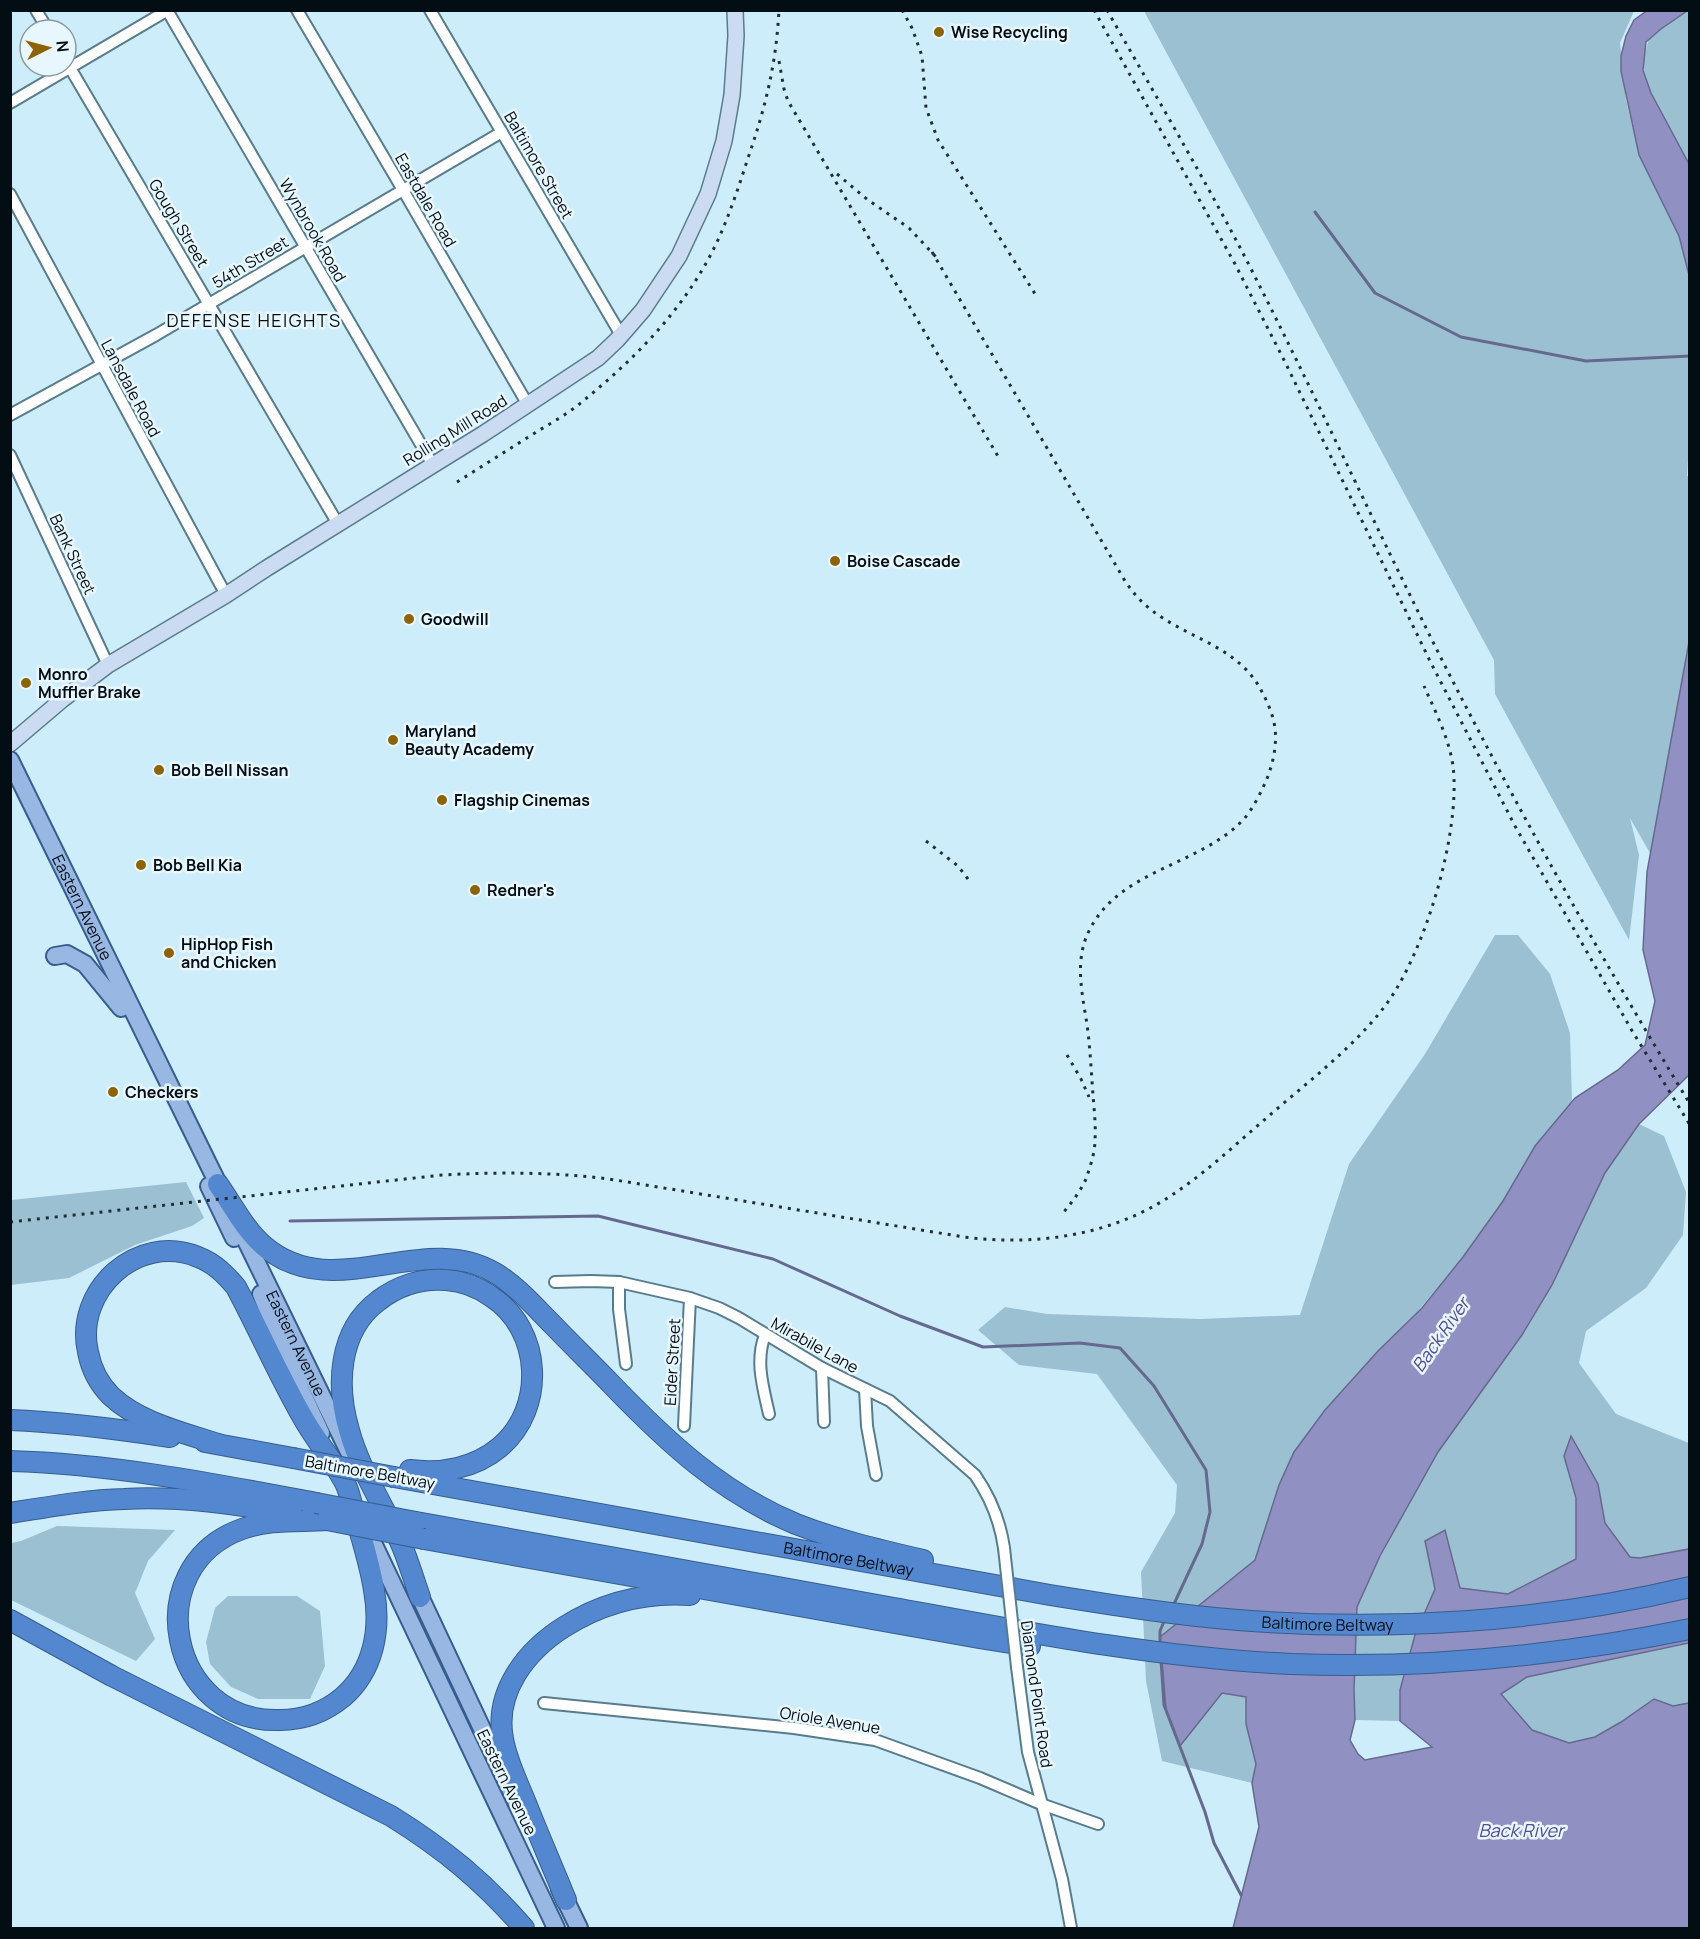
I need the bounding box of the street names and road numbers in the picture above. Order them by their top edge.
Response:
street label: Baltimore Street [499,107,579,223]
street label: Eastdale Road [390,149,462,251]
street label: Wynbrook Road [274,174,352,286]
street label: Gough Street [144,175,214,271]
street label: 54th Street [208,231,292,293]
street label: Lansdale Road [96,335,166,441]
street label: Rolling Mill Road [399,389,511,471]
street label: Bank Street [45,510,101,598]
street label: Eastern Avenue [47,851,118,964]
street label: Eastern Avenue [261,1287,331,1400]
street label: Mirabile Lane [767,1312,863,1378]
street label: Eider Street [659,1318,685,1406]
street label: Baltimore Beltway [303,1450,437,1494]
street label: Baltimore Beltway [782,1536,916,1581]
street label: Baltimore Beltway [1261,1611,1394,1636]
street label: Diamond Point Road [1016,1619,1058,1769]
street label: Oriole Avenue [778,1701,882,1739]
street label: Eastern Avenue [472,1725,542,1839]

